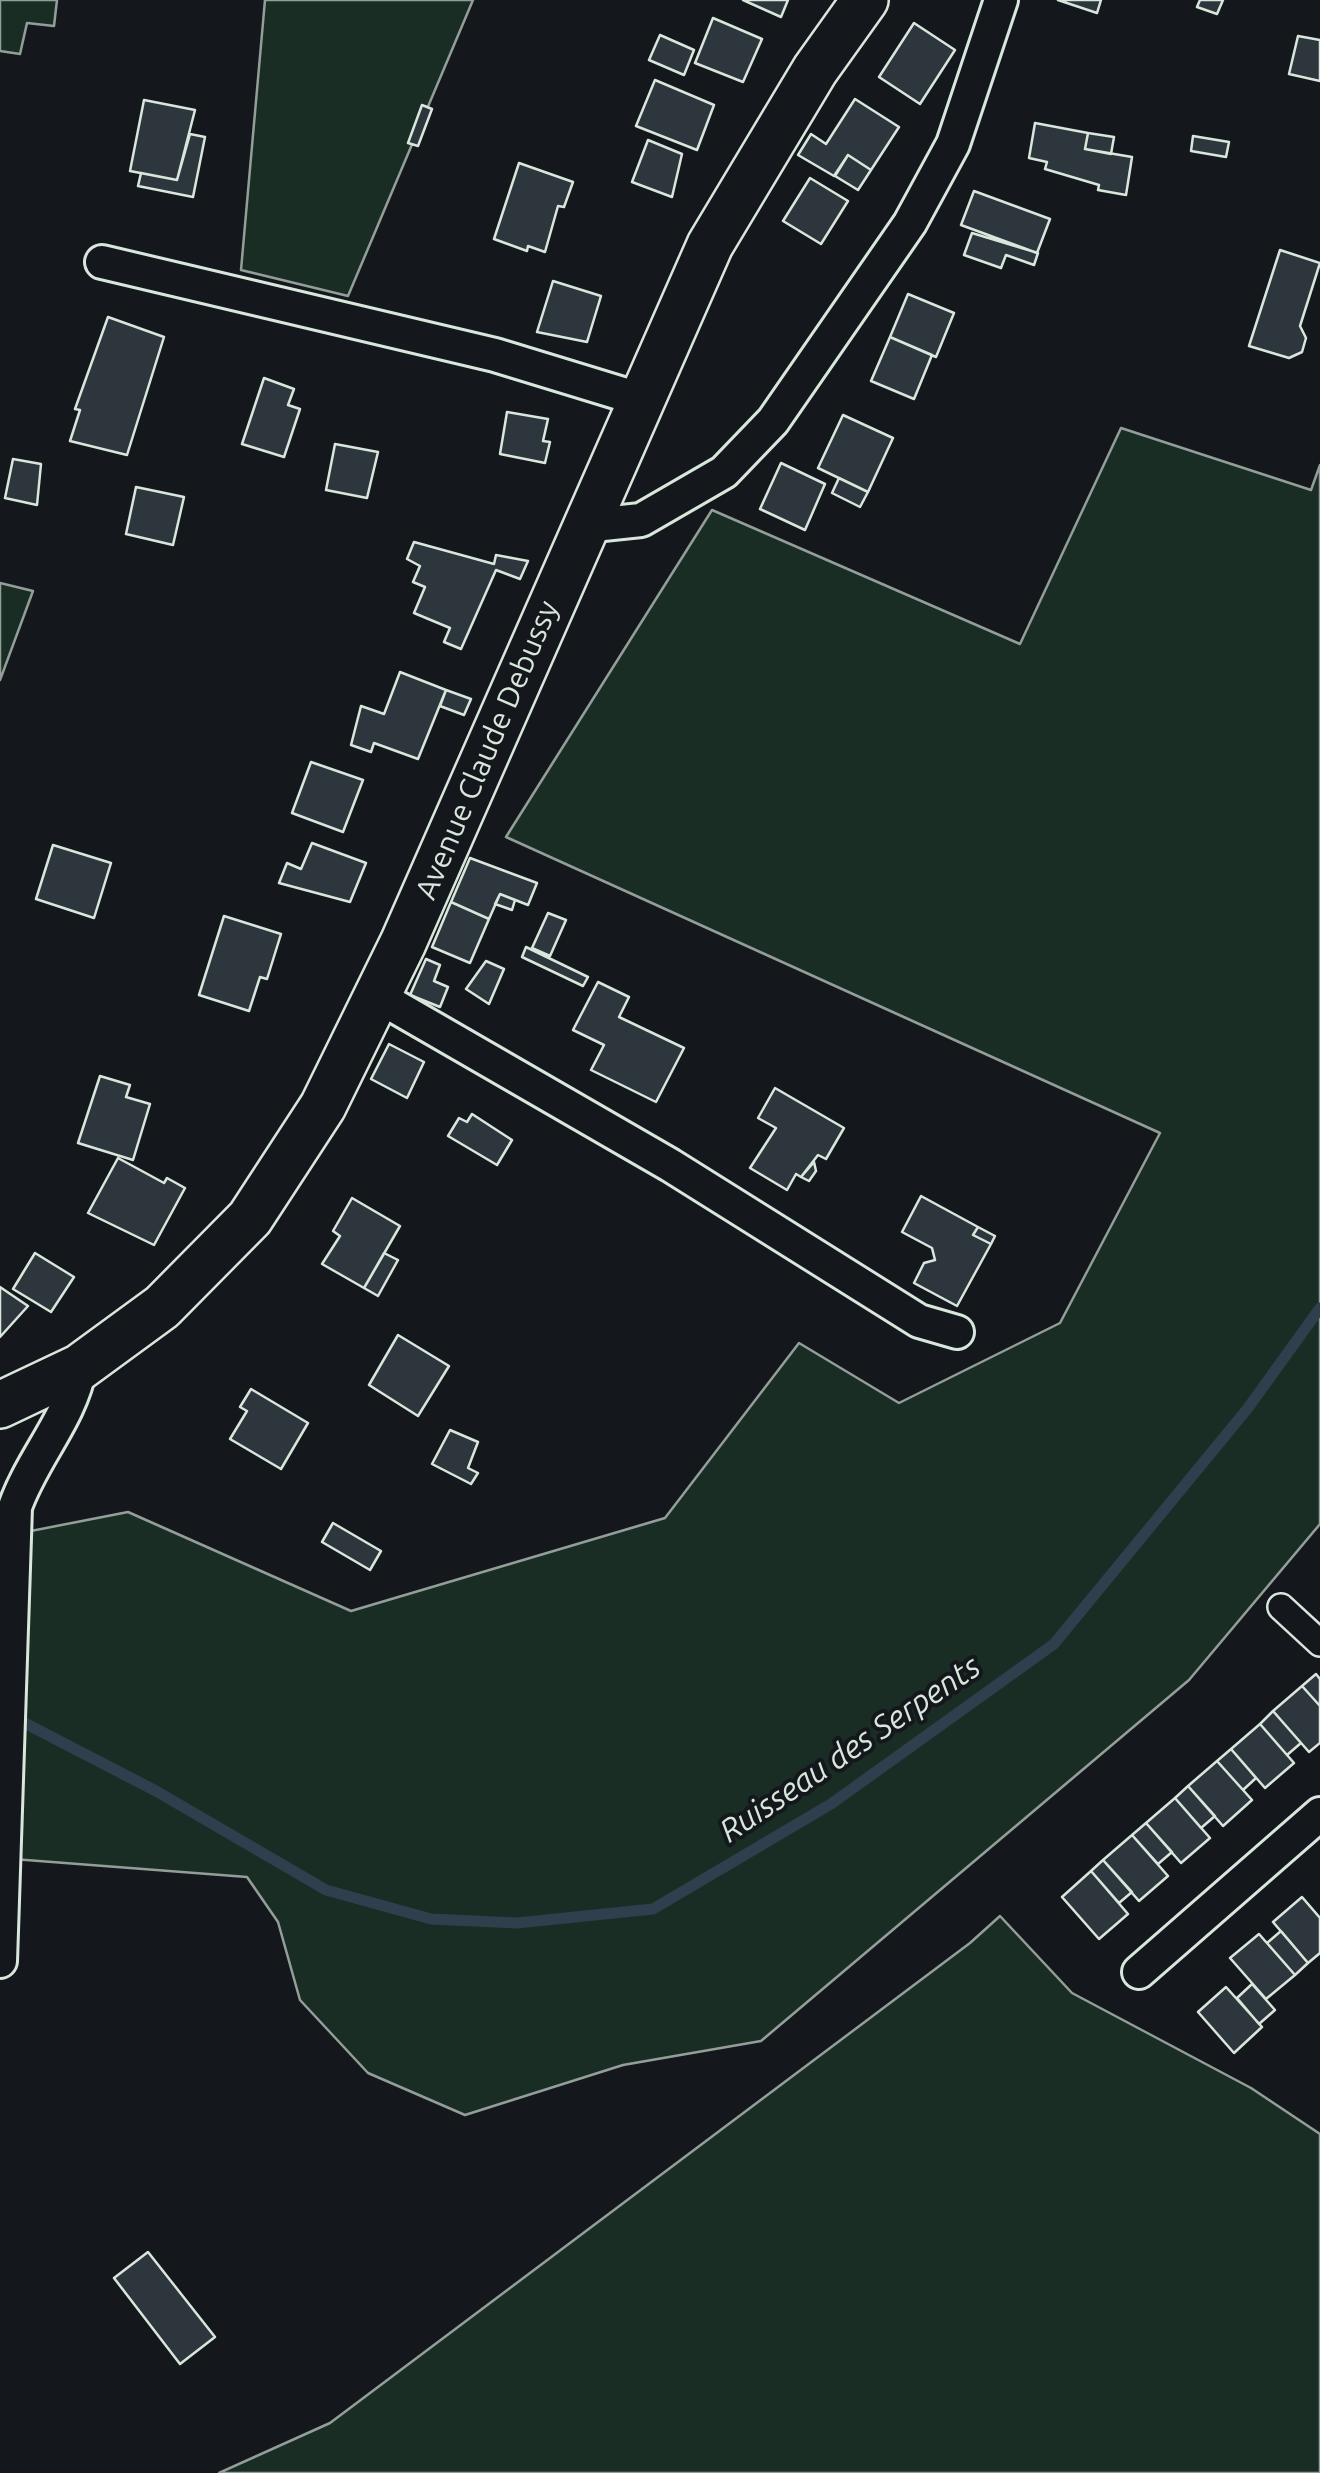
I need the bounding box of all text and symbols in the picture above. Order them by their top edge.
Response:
street label: Avenue Claude Debussy [408,595,566,905]
water label: Ruisseau des Serpents [712,1647,988,1851]

